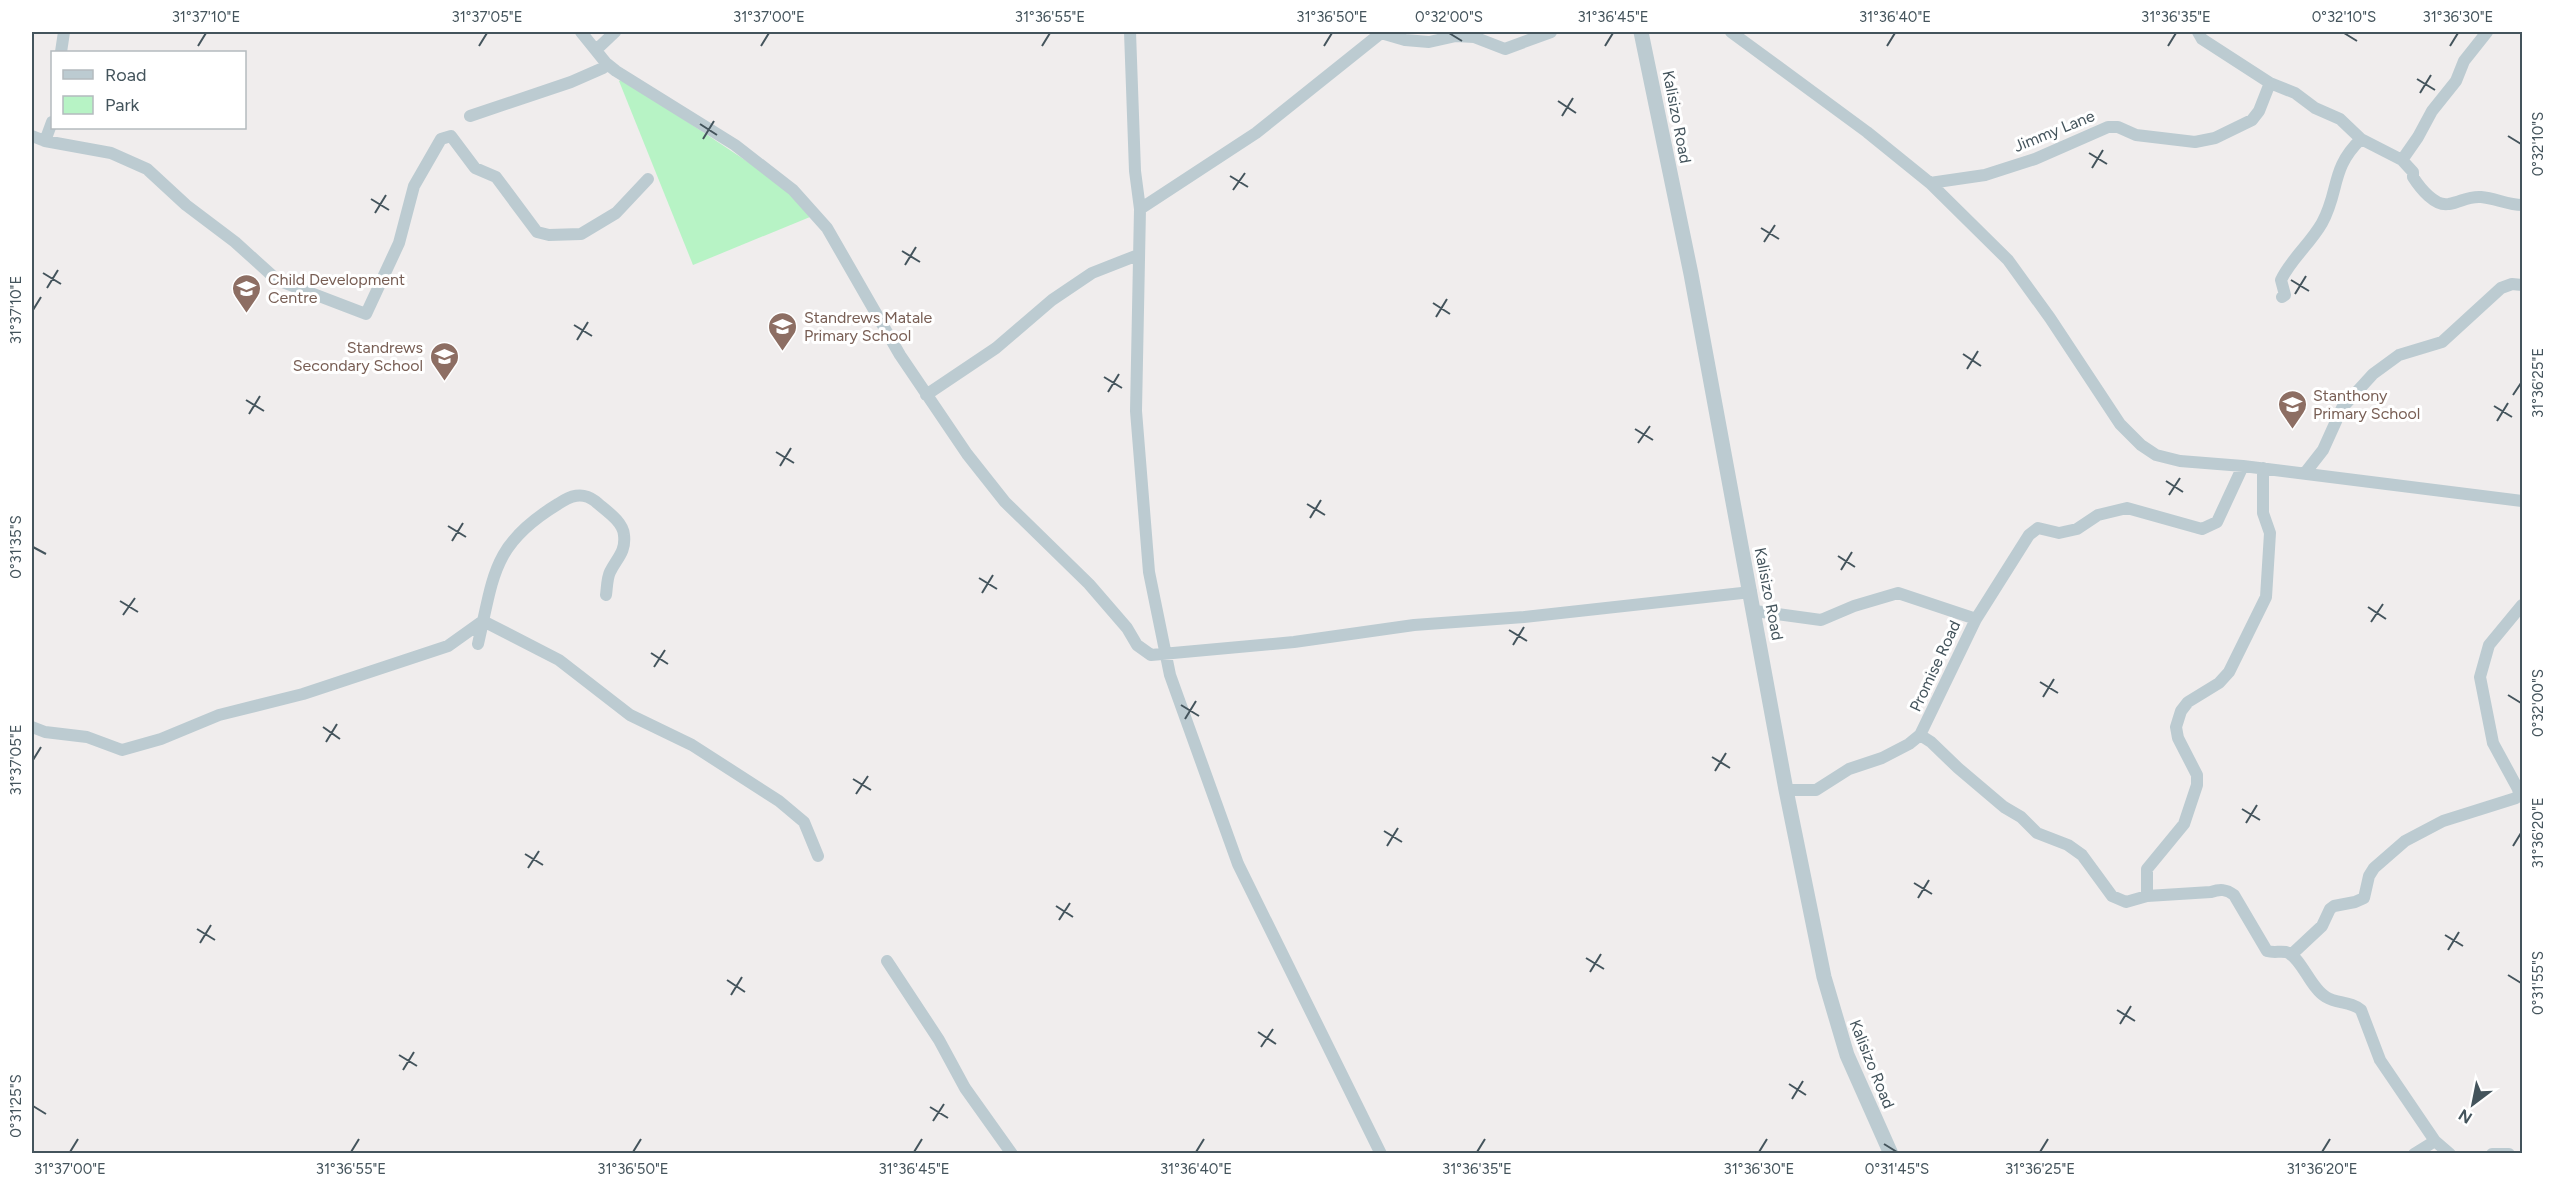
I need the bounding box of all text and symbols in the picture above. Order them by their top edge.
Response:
text: 31°37'10"E [172,8,240,26]
text: 31°37'05"E [451,8,523,26]
text: 31°37'00"E [733,8,805,26]
text: 31°36'55"E [1015,8,1085,26]
text: 31°36'50"E [1296,8,1368,26]
text: 0°32'00"S [1415,8,1483,26]
text: 31°36'45"E [1577,8,1649,26]
text: 31°36'40"E [1859,8,1931,26]
text: 31°36'35"E [2141,8,2211,26]
text: 0°32'10"S [2312,8,2376,26]
text: 31°36'30"E [2423,8,2494,26]
legend [51,51,246,129]
text: Road [105,64,146,86]
street label: Kalisizo Road [1659,69,1695,165]
text: Park [105,94,140,116]
street label: Jimmy Lane [2011,106,2097,156]
text: 0°32'10"S [2529,112,2547,176]
place label: Child Development Centre [268,270,405,307]
school or university icon: Child Development Centre [231,272,263,314]
text: 31°37'10"E [7,276,25,344]
place label: Standrews Matale Primary School [804,308,933,345]
school or university icon: Standrews Matale Primary School [767,310,799,352]
place label: Standrews Secondary School [293,338,423,375]
school or university icon: Standrews Secondary School [428,340,460,382]
text: 31°36'25"E [2529,348,2547,418]
place label: Stanthony Primary School [2313,386,2420,423]
school or university icon: Stanthony Primary School [2276,388,2308,430]
text: 0°31'35"S [7,515,25,579]
street label: Kalisizo Road [1751,546,1787,642]
street label: Promise Road [1906,617,1964,715]
text: 0°32'00"S [2529,669,2547,737]
text: 31°37'05"E [7,724,25,796]
text: 31°36'20"E [2529,797,2547,869]
text: 0°31'55"S [2529,951,2547,1015]
street label: Kalisizo Road [1846,1017,1898,1111]
text: 0°31'25"S [7,1074,25,1138]
north arrow [2443,1074,2503,1134]
text: N [2455,1105,2476,1128]
text: 31°37'00"E [34,1160,106,1178]
text: 31°36'55"E [316,1160,386,1178]
text: 31°36'50"E [597,1160,669,1178]
text: 31°36'45"E [878,1160,950,1178]
text: 31°36'40"E [1160,1160,1232,1178]
text: 31°36'35"E [1442,1160,1512,1178]
text: 31°36'30"E [1724,1160,1795,1178]
text: 0°31'45"S [1865,1160,1929,1178]
text: 31°36'25"E [2005,1160,2075,1178]
text: 31°36'20"E [2286,1160,2358,1178]

